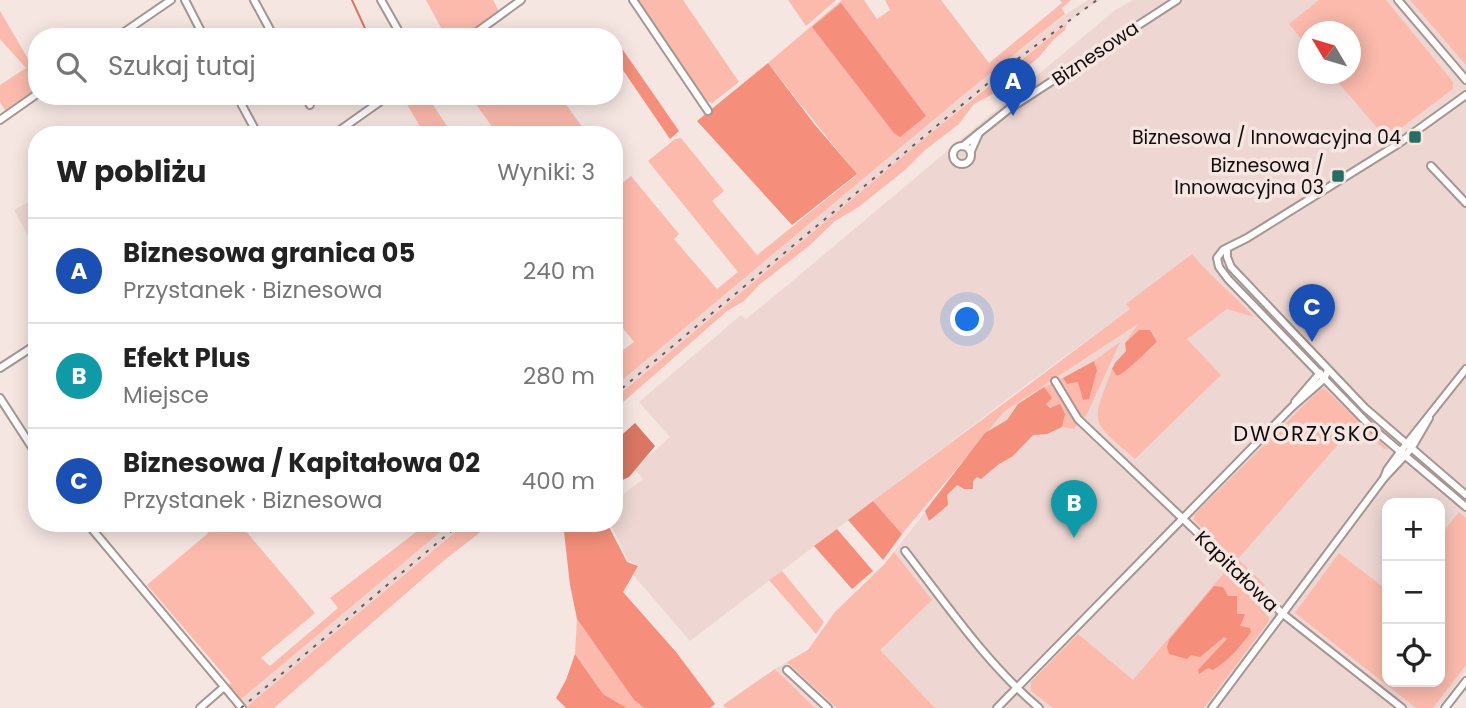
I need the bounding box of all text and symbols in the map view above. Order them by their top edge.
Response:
street label: Biznesowa [1047,14,1144,92]
north arrow [1298,21,1361,84]
search box [28,28,623,105]
icon: search [52,48,90,86]
text: Szukaj tutaj [108,48,256,84]
pin: A [990,58,1036,116]
place label: Biznesowa / Innowacyjna 04 [1132,124,1401,151]
marker: Biznesowa / Innowacyjna 04 [1407,129,1423,145]
text: W pobliżu [56,150,207,193]
place label: Biznesowa / Innowacyjna 03 [1174,152,1324,201]
text: Wyniki: 3 [497,156,595,188]
marker: Biznesowa / Innowacyjna 03 [1330,168,1346,184]
text: Biznesowa granica 05 [123,235,415,271]
text: A [71,255,87,287]
text: 240 m [523,255,595,287]
text: Przystanek · Biznesowa [123,274,383,306]
pin: C [1289,284,1335,342]
your location [950,302,984,336]
text: Efekt Plus [123,340,251,376]
text: B [71,360,87,392]
text: 280 m [523,360,595,392]
text: Miejsce [123,379,209,411]
district label: DWORZYSKO [1233,419,1381,448]
text: Biznesowa / Kapitałowa 02 [123,445,480,481]
text: C [70,465,88,497]
text: 400 m [522,465,595,497]
pin: B [1051,480,1097,538]
text: Przystanek · Biznesowa [123,484,383,516]
map controls [1382,498,1445,687]
button: + [1382,498,1445,561]
street label: Kapitałowa [1189,525,1284,618]
button: − [1382,561,1445,624]
button: locate [1382,624,1445,687]

